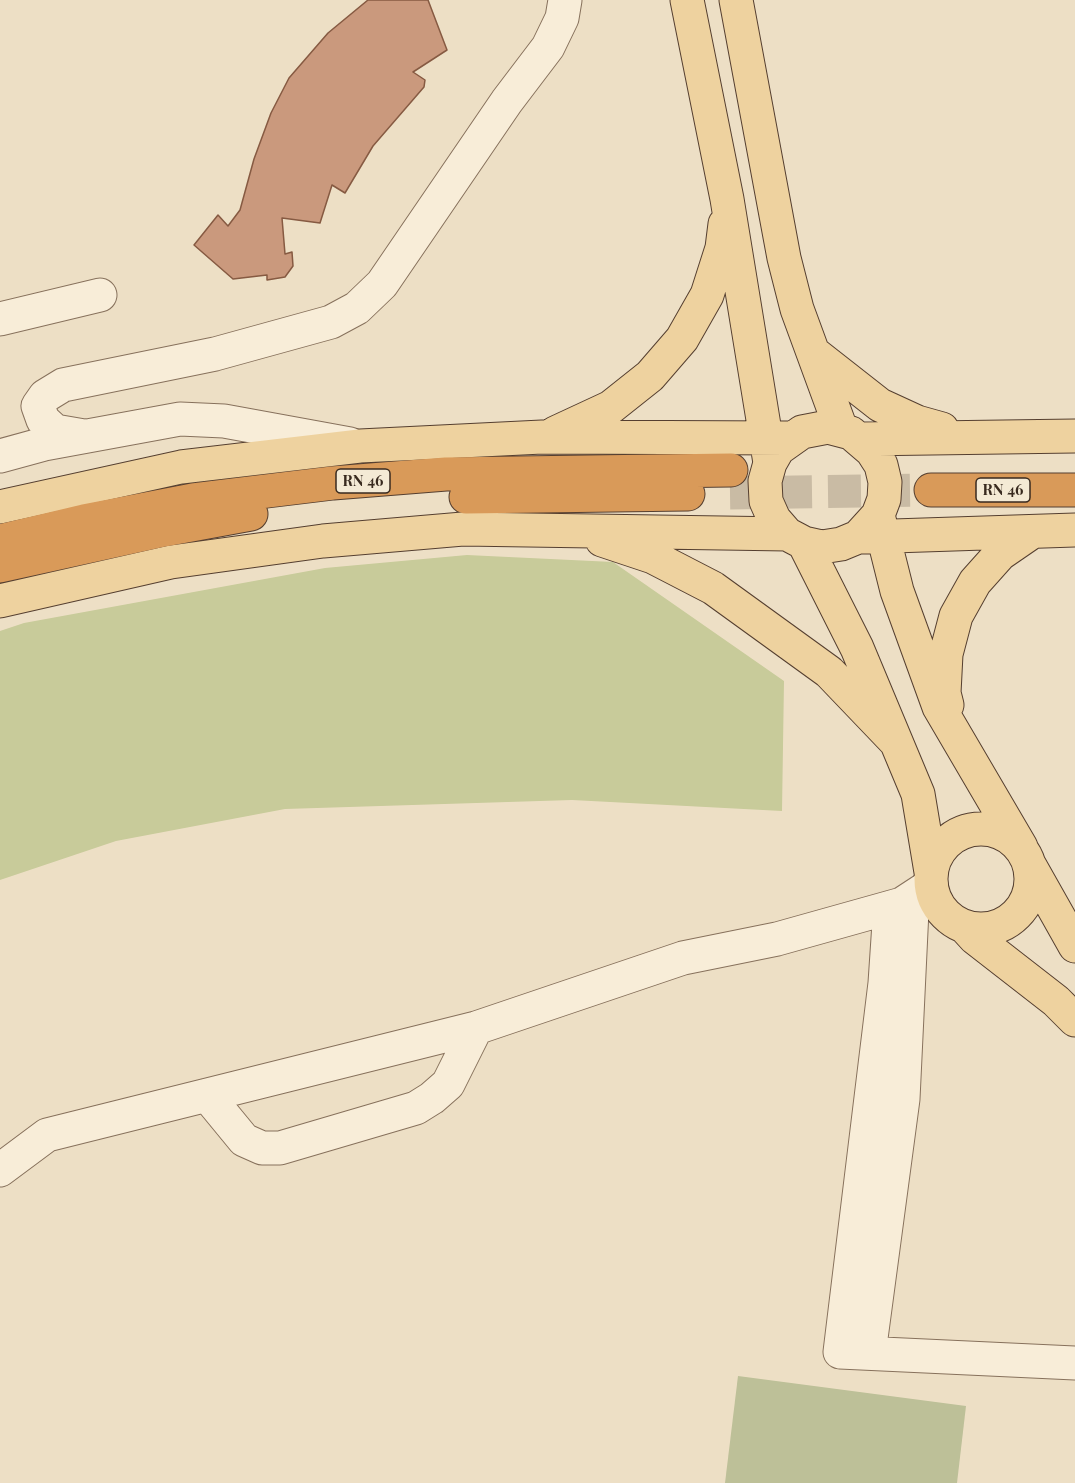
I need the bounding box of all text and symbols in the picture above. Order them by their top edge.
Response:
road number: RN 46 [336,469,390,493]
road number: RN 46 [976,478,1030,502]

